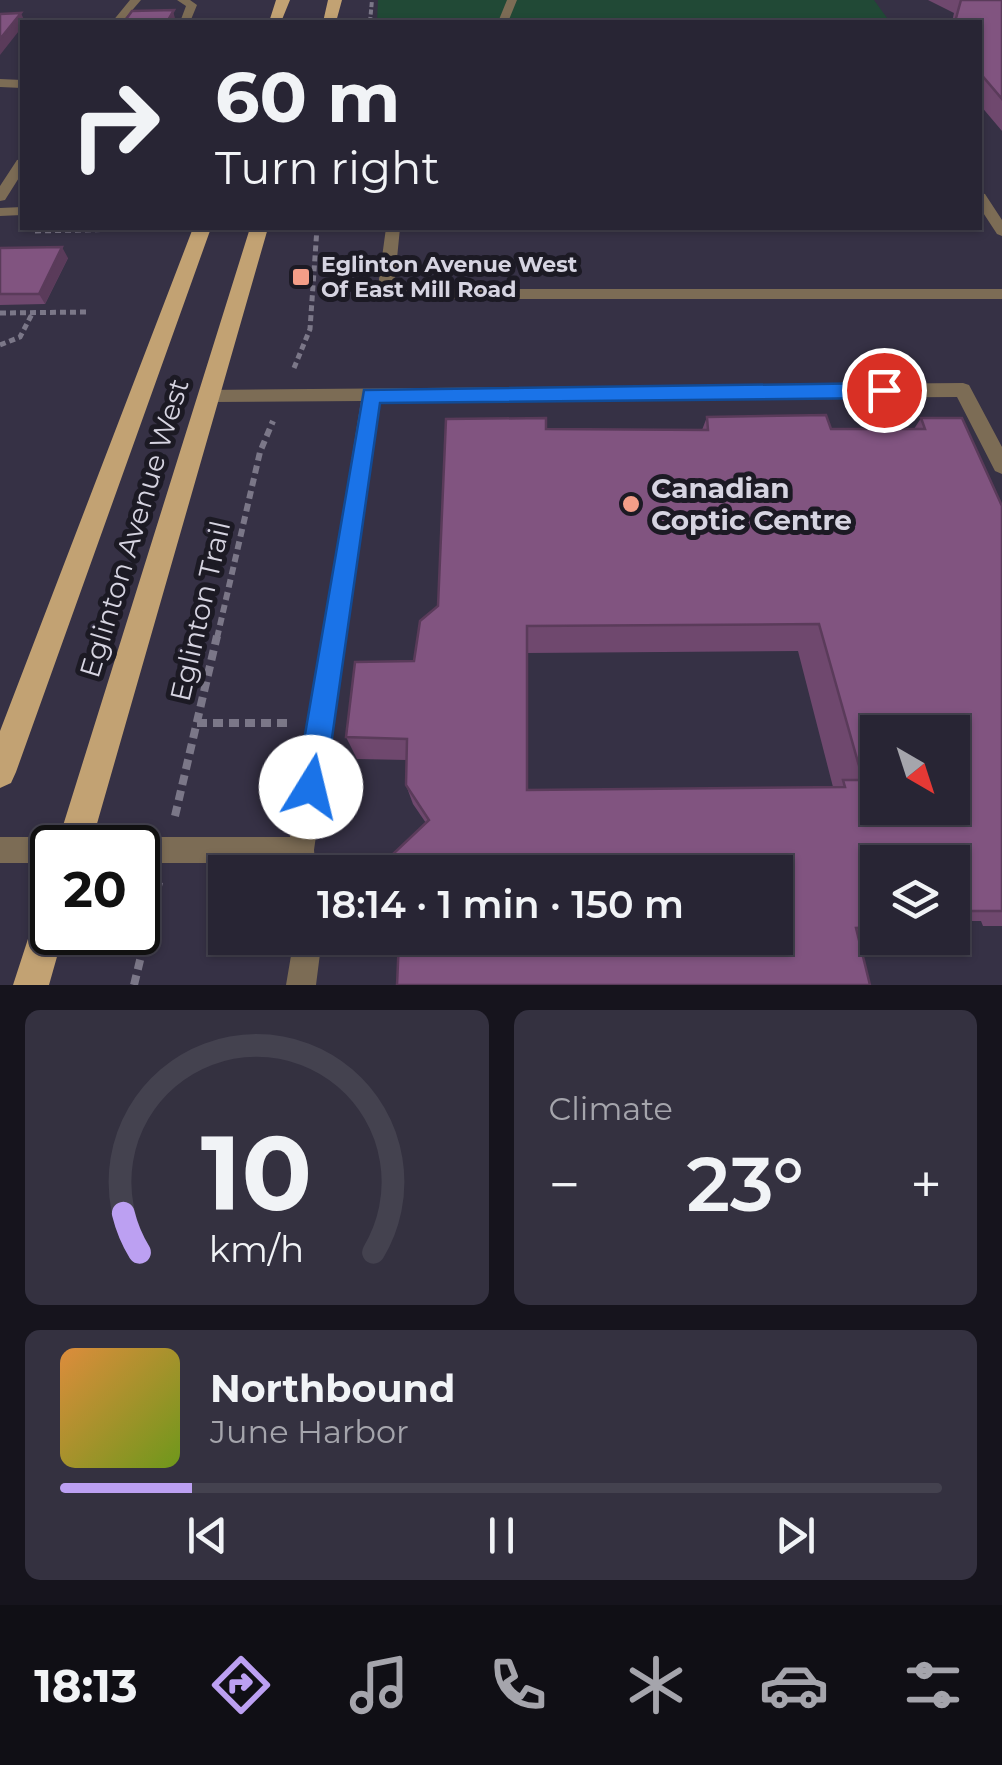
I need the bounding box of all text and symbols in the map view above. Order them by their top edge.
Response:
text: 60 m [215,54,400,140]
icon: right [50,60,180,190]
text: Turn right [215,140,440,195]
place label: Eglinton Avenue West Of East Mill Road [321,251,578,303]
marker: Eglinton Avenue West Of East Mill Road [290,266,312,288]
pin [842,348,927,433]
icon: arrive [857,363,912,418]
street label: Eglinton Avenue West [72,374,196,682]
place label: Canadian Coptic Centre [651,471,852,537]
marker: Canadian Coptic Centre [620,493,642,515]
street label: Eglinton Trail [163,518,237,704]
north arrow [860,715,970,825]
map controls [860,715,970,955]
position arrow [259,735,363,839]
speed limit sign: 20 [30,825,160,955]
button: layers [860,845,970,955]
text: 18:14 · 1 min · 150 m [317,881,684,928]
text: Climate [549,1089,673,1128]
text: 10 [201,1109,312,1236]
text: 23° [686,1138,804,1230]
text: − [549,1151,580,1218]
text: + [910,1151,942,1218]
text: km/h [209,1227,304,1271]
text: Northbound [210,1365,455,1412]
text: June Harbor [210,1412,409,1451]
icon: previous [180,1508,235,1563]
icon: pause [474,1508,529,1563]
icon: next [768,1508,823,1563]
icon: directions [206,1650,276,1720]
icon: music [344,1650,414,1720]
icon: phone [483,1650,553,1720]
icon: climate [621,1650,691,1720]
icon: car [759,1650,829,1720]
icon: filters [898,1650,968,1720]
text: 18:13 [34,1658,138,1713]

